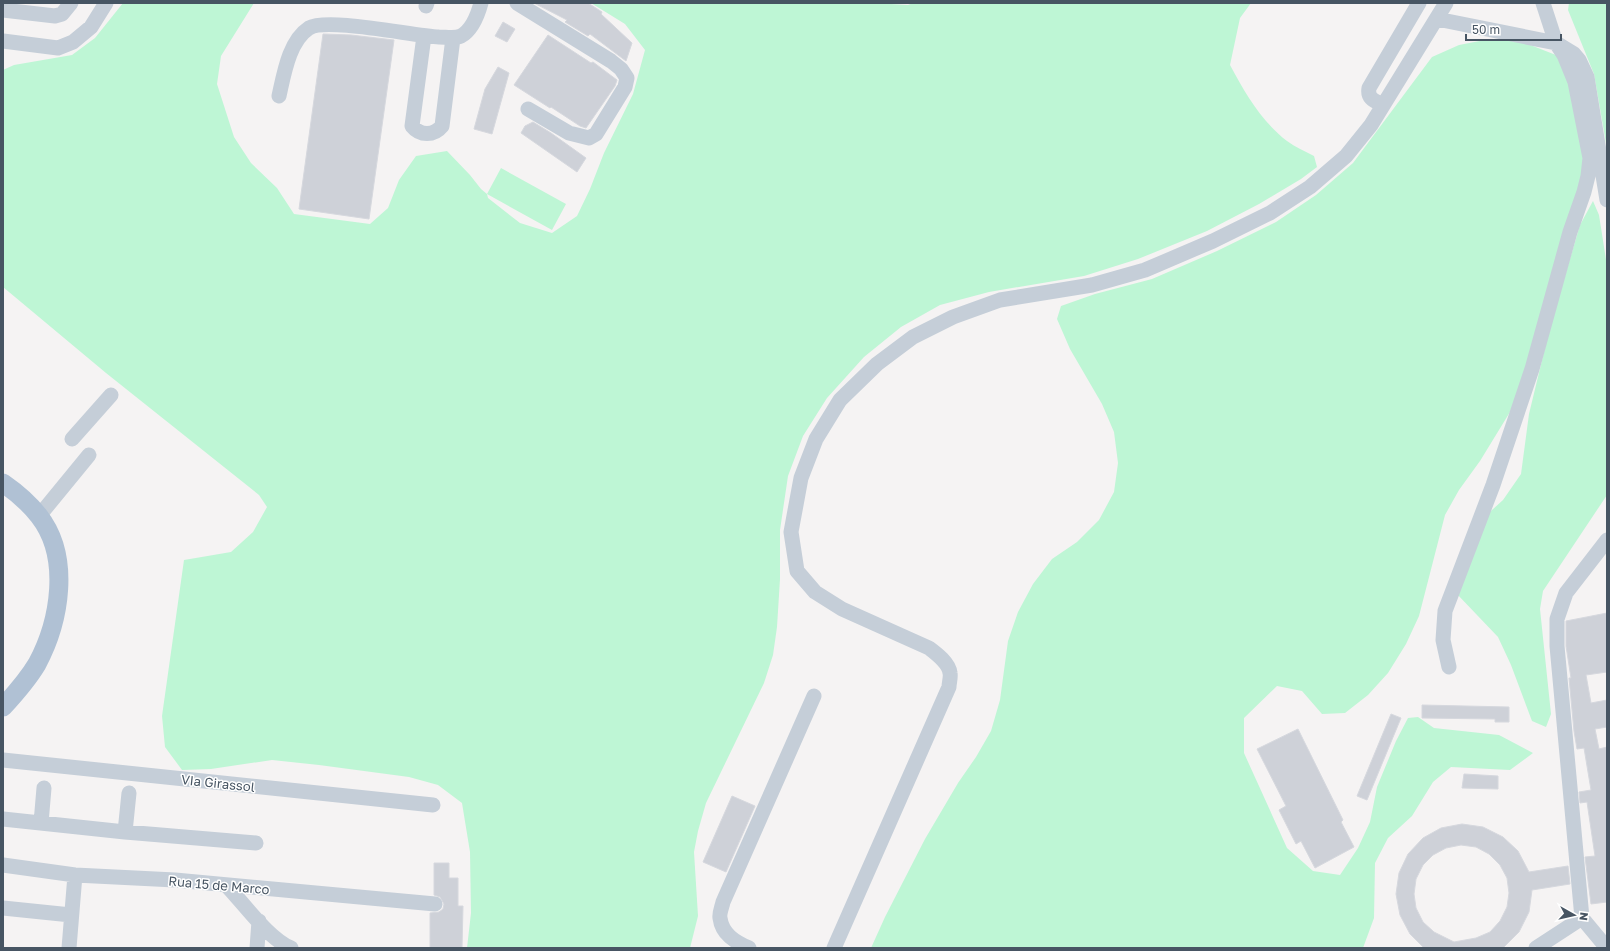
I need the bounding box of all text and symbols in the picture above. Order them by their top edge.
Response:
scale bar [1466,16,1561,42]
text: 50 m [1472,22,1500,37]
street label: VIa Girassol [180,771,256,795]
street label: Rua 15 de Marco [168,873,270,897]
north arrow [1554,895,1594,935]
text: N [1577,911,1591,922]

